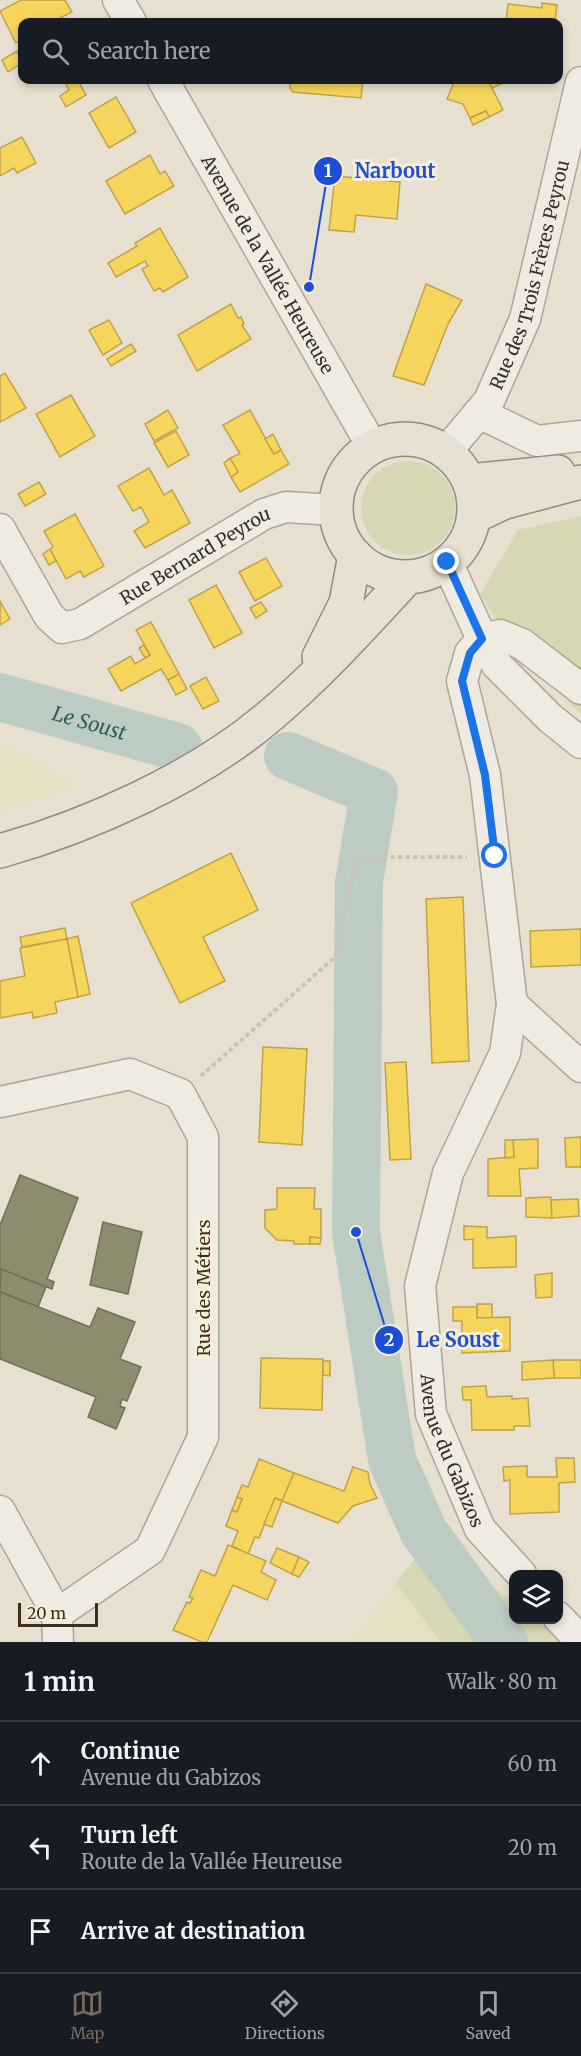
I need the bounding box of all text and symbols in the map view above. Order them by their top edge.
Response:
search box [18,18,563,84]
icon: search [39,35,72,68]
text: Search here [87,37,210,65]
street label: Avenue de la Vallée Heureuse [196,150,340,378]
callout: Narbout [313,152,448,190]
text: Narbout [355,158,435,183]
street label: Rue des Trois Frères Peyrou [484,158,574,393]
text: 1 [324,159,332,182]
street label: Rue Bernard Peyrou [115,501,273,609]
route end [433,548,459,574]
water label: Le Soust [50,700,129,744]
route start [481,842,507,868]
street label: Rue des Métiers [192,1219,215,1356]
callout: Le Soust [374,1321,512,1359]
text: Le Soust [416,1327,500,1352]
text: 2 [384,1328,394,1351]
street label: Avenue du Gabizos [416,1372,489,1531]
map controls [509,1570,563,1624]
button: layers [509,1570,563,1624]
scale bar [18,1600,98,1628]
text: 20 m [27,1603,66,1623]
text: 1 min [24,1665,95,1698]
text: Walk · 80 m [447,1669,557,1694]
text: Continue [81,1737,180,1765]
icon: ahead [24,1747,57,1780]
text: 60 m [507,1751,557,1776]
text: Avenue du Gabizos [81,1765,261,1790]
text: Turn left [81,1821,178,1849]
icon: left [24,1831,57,1864]
text: 20 m [508,1835,557,1860]
text: Route de la Vallée Heureuse [81,1849,342,1874]
icon: arrive [24,1915,57,1948]
text: Arrive at destination [81,1917,305,1945]
tab: Map [70,1987,104,2043]
tab: Directions [245,1987,325,2043]
tab: Saved [465,1987,511,2043]

